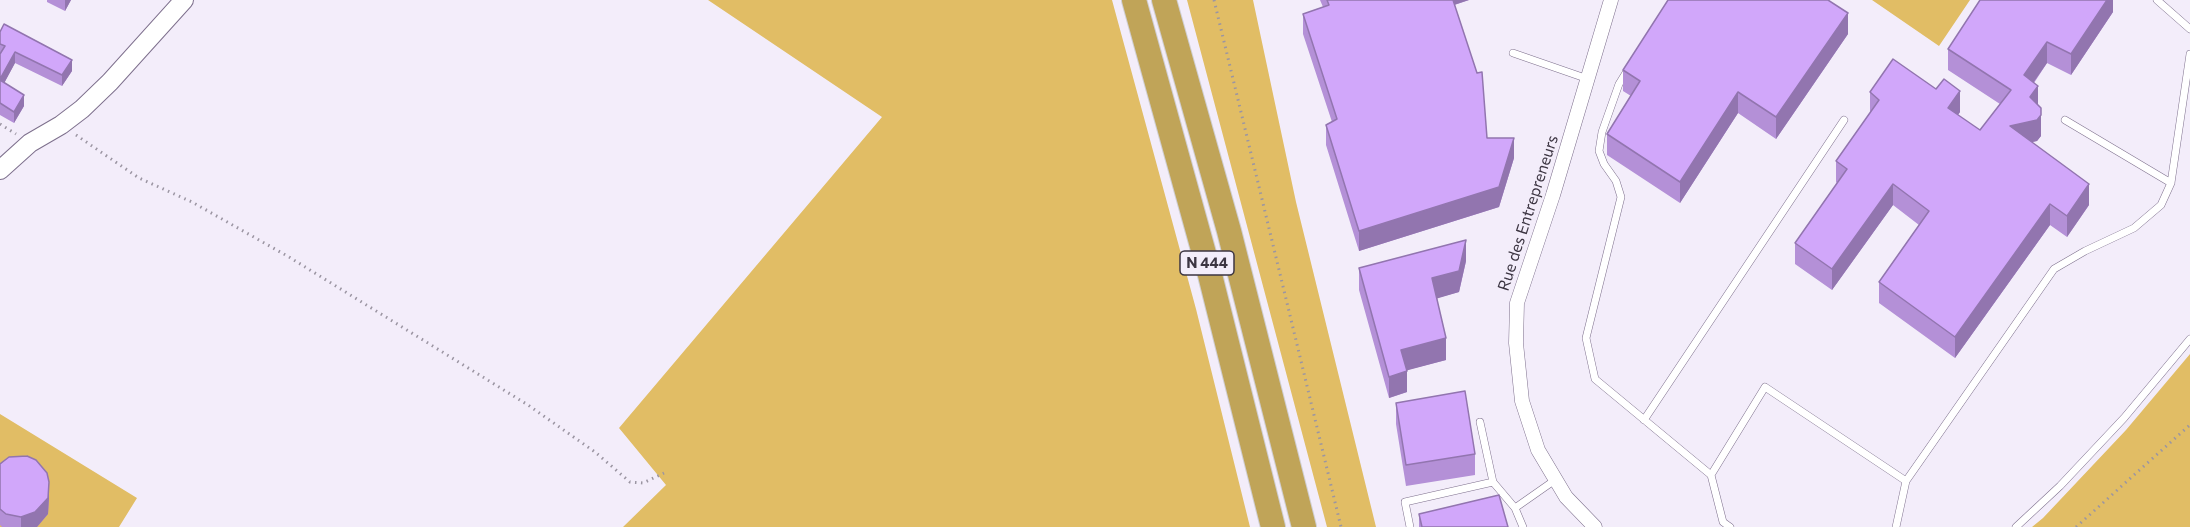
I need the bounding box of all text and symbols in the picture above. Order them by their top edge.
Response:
street label: Rue des Entrepreneurs [1494,133,1562,293]
road number: N 444 [1180,251,1234,275]

